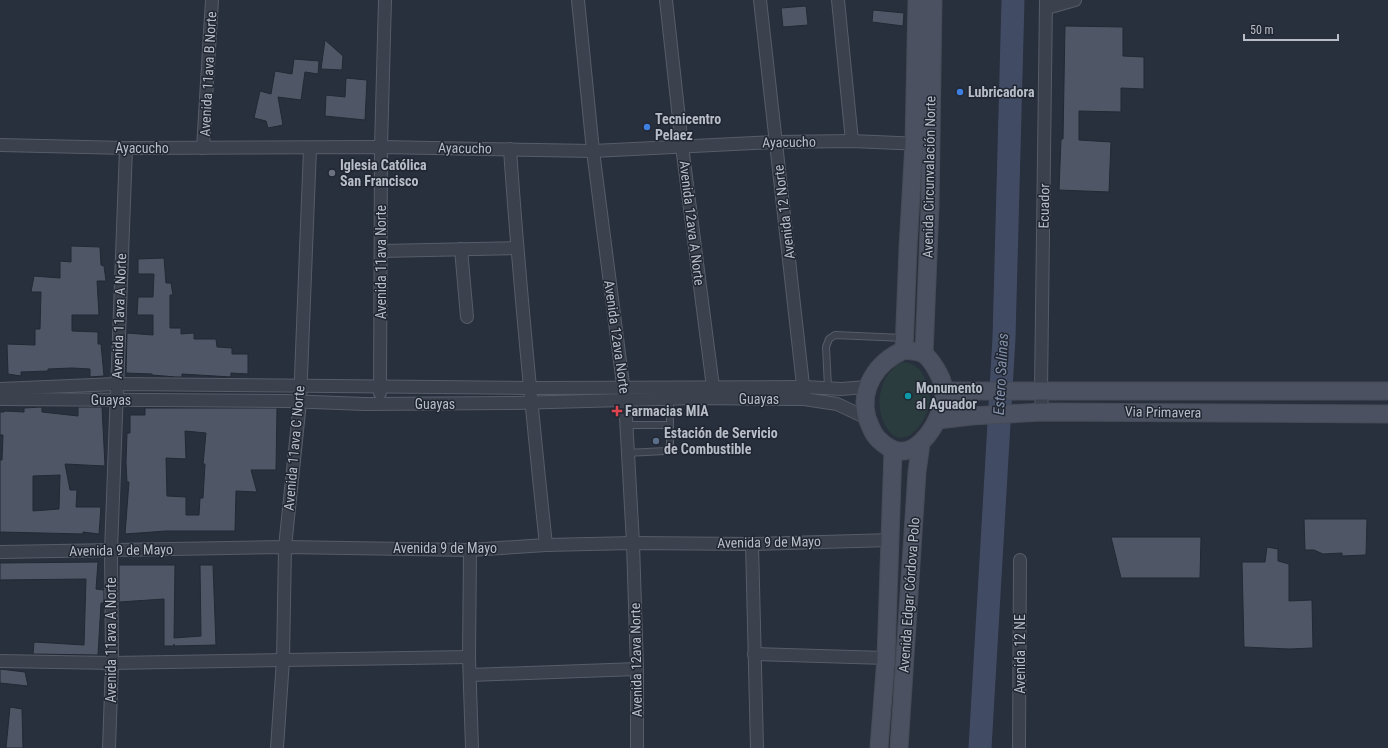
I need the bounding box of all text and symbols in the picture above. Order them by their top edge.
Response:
street label: Avenida 11ava B Norte [197,11,219,137]
scale bar [1244,16,1338,42]
text: 50 m [1250,23,1274,37]
place label: Lubricadora [968,84,1035,100]
marker: Lubricadora [955,87,965,97]
street label: Avenida Circunvalación Norte [920,95,938,258]
place label: Tecnicentro Pelaez [655,111,721,143]
marker: Tecnicentro Pelaez [642,122,652,132]
street label: Ayacucho [762,134,816,150]
street label: Ayacucho [115,140,169,156]
street label: Ayacucho [438,140,492,156]
place label: Iglesia Católica San Francisco [340,157,427,189]
street label: Avenida 12ava A Norte [676,160,708,287]
street label: Avenida 12 Norte [770,163,798,260]
marker: Iglesia Católica San Francisco [327,168,337,178]
street label: Ecuador [1036,183,1052,229]
street label: Avenida 11ava Norte [373,204,389,319]
street label: Avenida 11ava A Norte [109,253,129,379]
street label: Avenida 12ava Norte [601,279,633,395]
water label: Estero Salinas [990,332,1012,415]
place label: Monumento al Aguador [916,380,982,412]
street label: Avenida 11ava C Norte [281,384,307,511]
street label: Guayas [739,391,779,407]
marker: Monumento al Aguador [903,391,913,401]
street label: Guayas [91,392,131,408]
street label: Guayas [415,396,455,412]
place label: Farmacias MIA [625,403,709,419]
street label: Via Primavera [1125,403,1201,421]
marker: Farmacias MIA [612,406,622,416]
place label: Estación de Servicio de Combustible [664,425,778,457]
marker: Estación de Servicio de Combustible [651,436,661,446]
street label: Avenida Edgar Córdova Polo [896,517,922,673]
street label: Avenida 9 de Mayo [717,533,821,551]
street label: Avenida 9 de Mayo [393,540,497,556]
street label: Avenida 9 de Mayo [69,541,173,559]
street label: Avenida 11ava A Norte [103,577,119,703]
street label: Avenida 12ava Norte [627,602,645,717]
street label: Avenida 12 NE [1012,614,1028,694]

